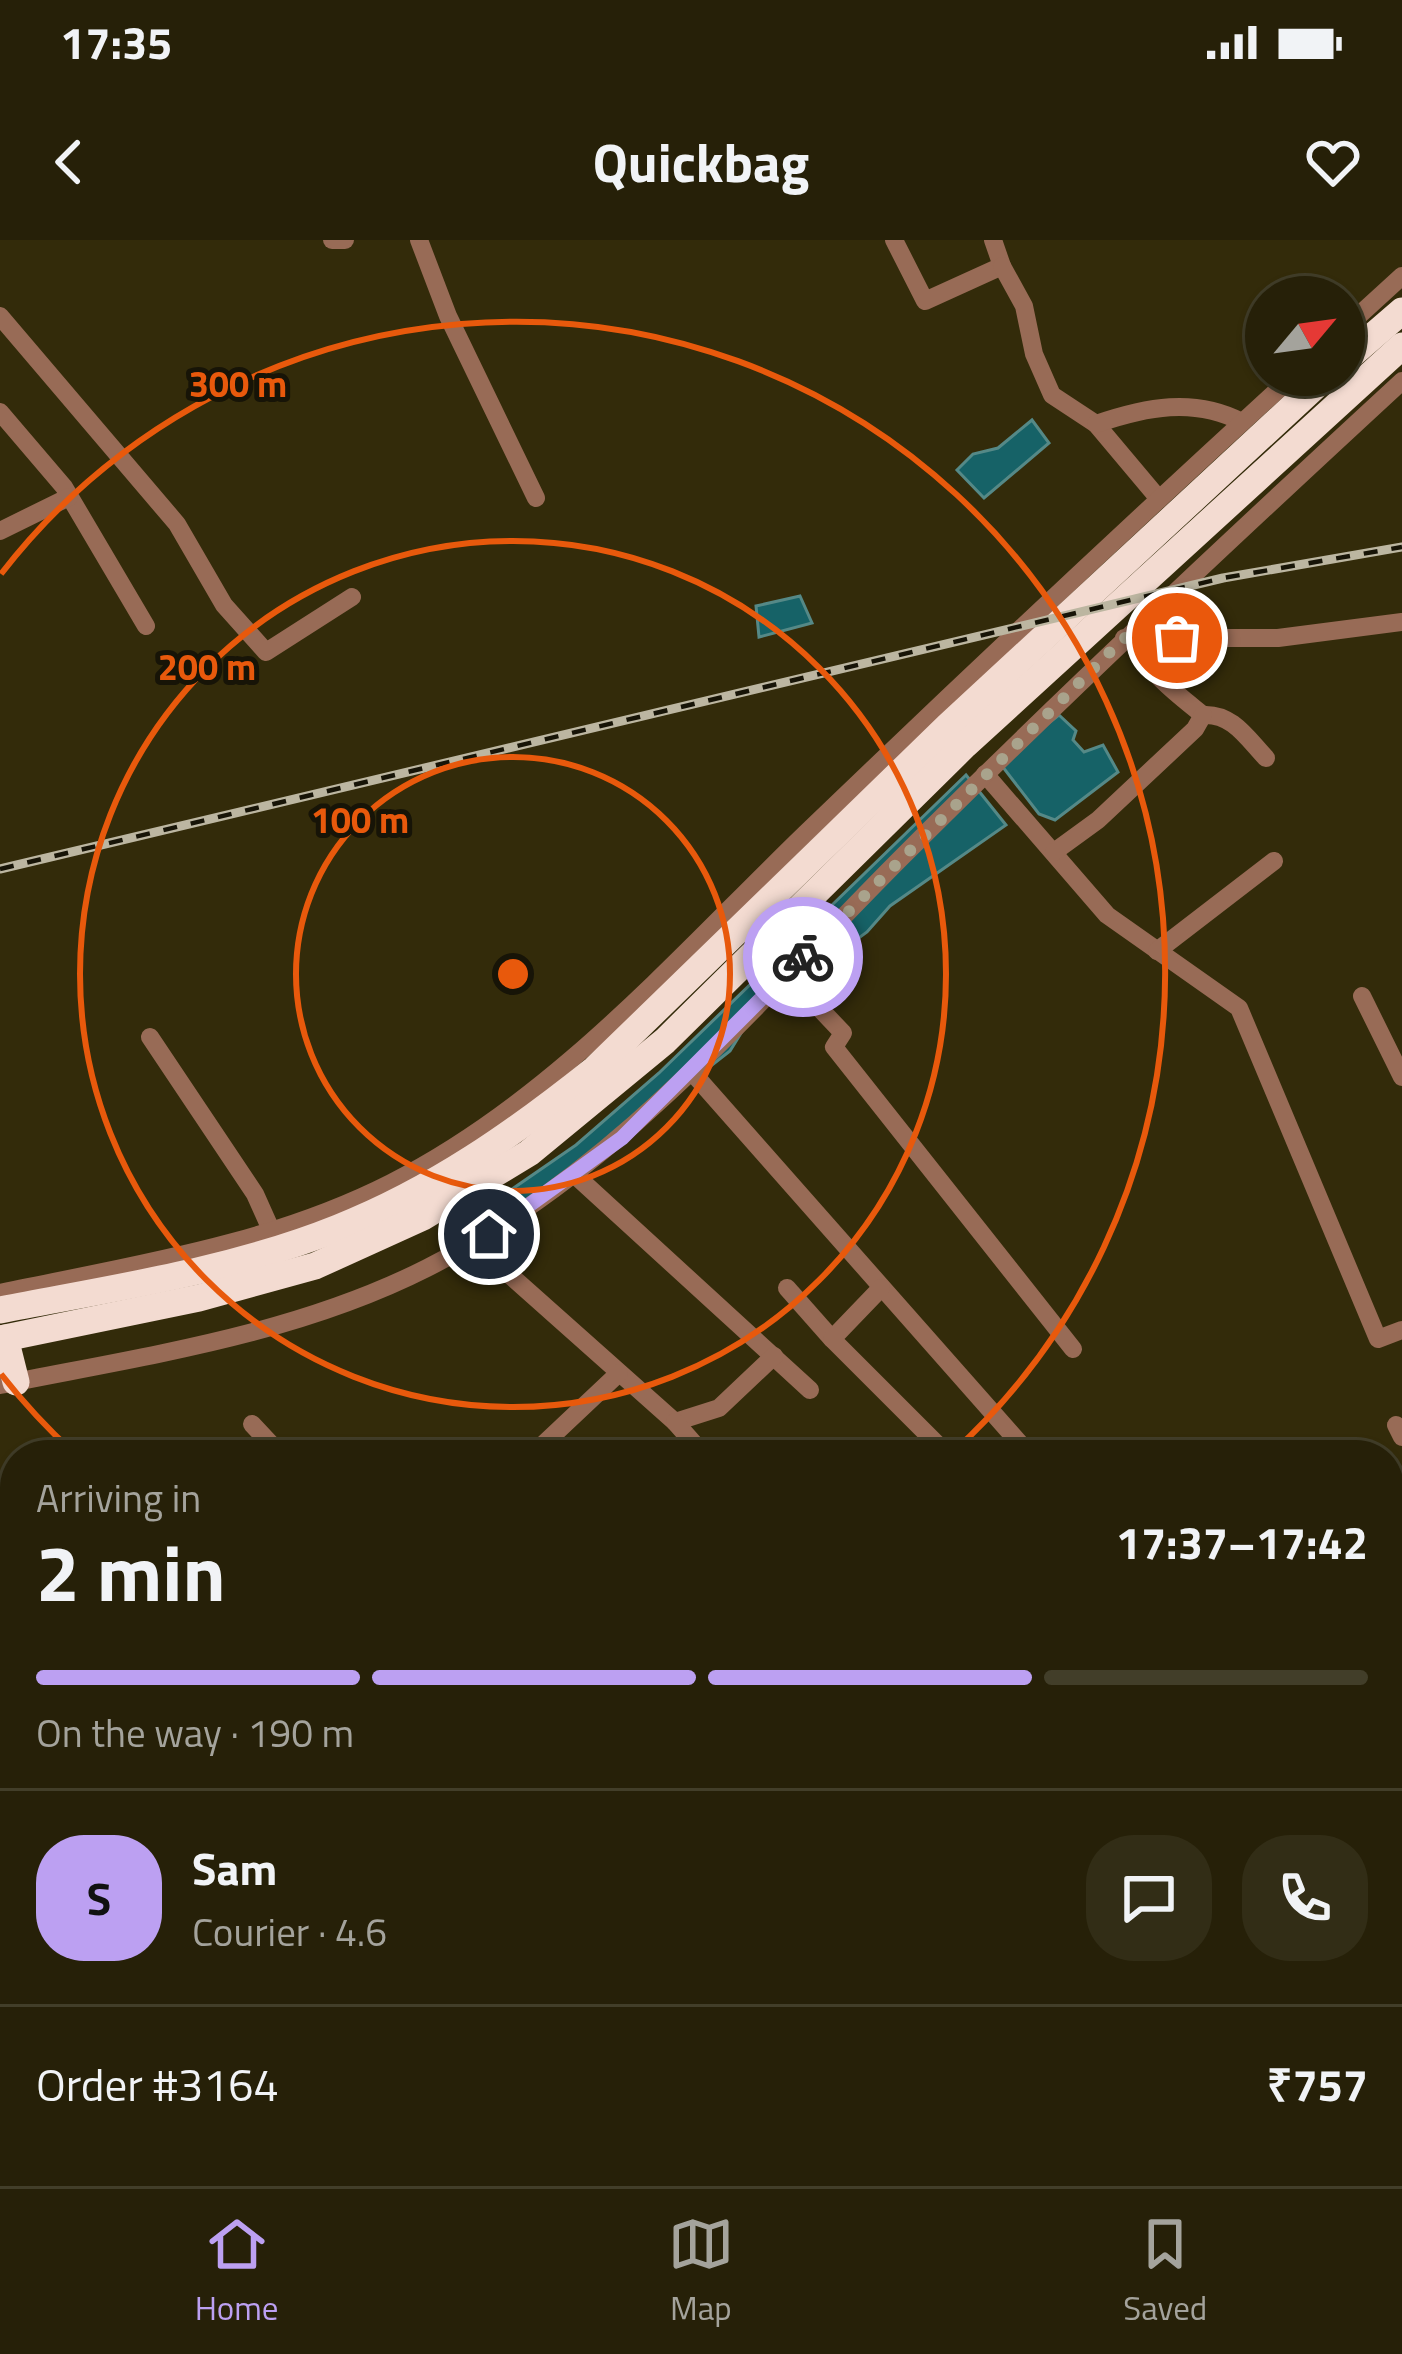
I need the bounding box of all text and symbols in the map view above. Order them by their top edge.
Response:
text: 17:35 [60,8,172,76]
text: Quickbag [593,121,809,203]
icon: back [36,129,102,195]
icon: heart [1300,129,1366,195]
north arrow [1245,276,1365,396]
map controls [1245,276,1365,396]
text: 300 m [189,356,287,411]
pin [1126,587,1228,689]
icon: bag [1144,605,1210,671]
text: 200 m [158,639,256,694]
text: 100 m [311,792,409,847]
courier [743,897,863,1017]
icon: bike [770,924,836,990]
centre of rings [492,953,534,995]
pin [438,1183,540,1285]
icon: home [456,1201,522,1267]
text: Arriving in [36,1468,201,1527]
text: 17:37–17:42 [1116,1508,1368,1576]
text: 2 min [36,1513,226,1631]
text: On the way · 190 m [36,1703,354,1762]
text: Sam [192,1834,277,1902]
button: chat [1086,1835,1212,1961]
button: phone [1242,1835,1368,1961]
text: S [87,1864,111,1932]
text: Courier · 4.6 [192,1902,387,1961]
text: Order #3164 [36,2050,279,2118]
text: ₹757 [1267,2050,1368,2118]
tab: Home [195,2211,279,2333]
tab: Map [668,2211,734,2333]
tab: Saved [1123,2211,1207,2333]

